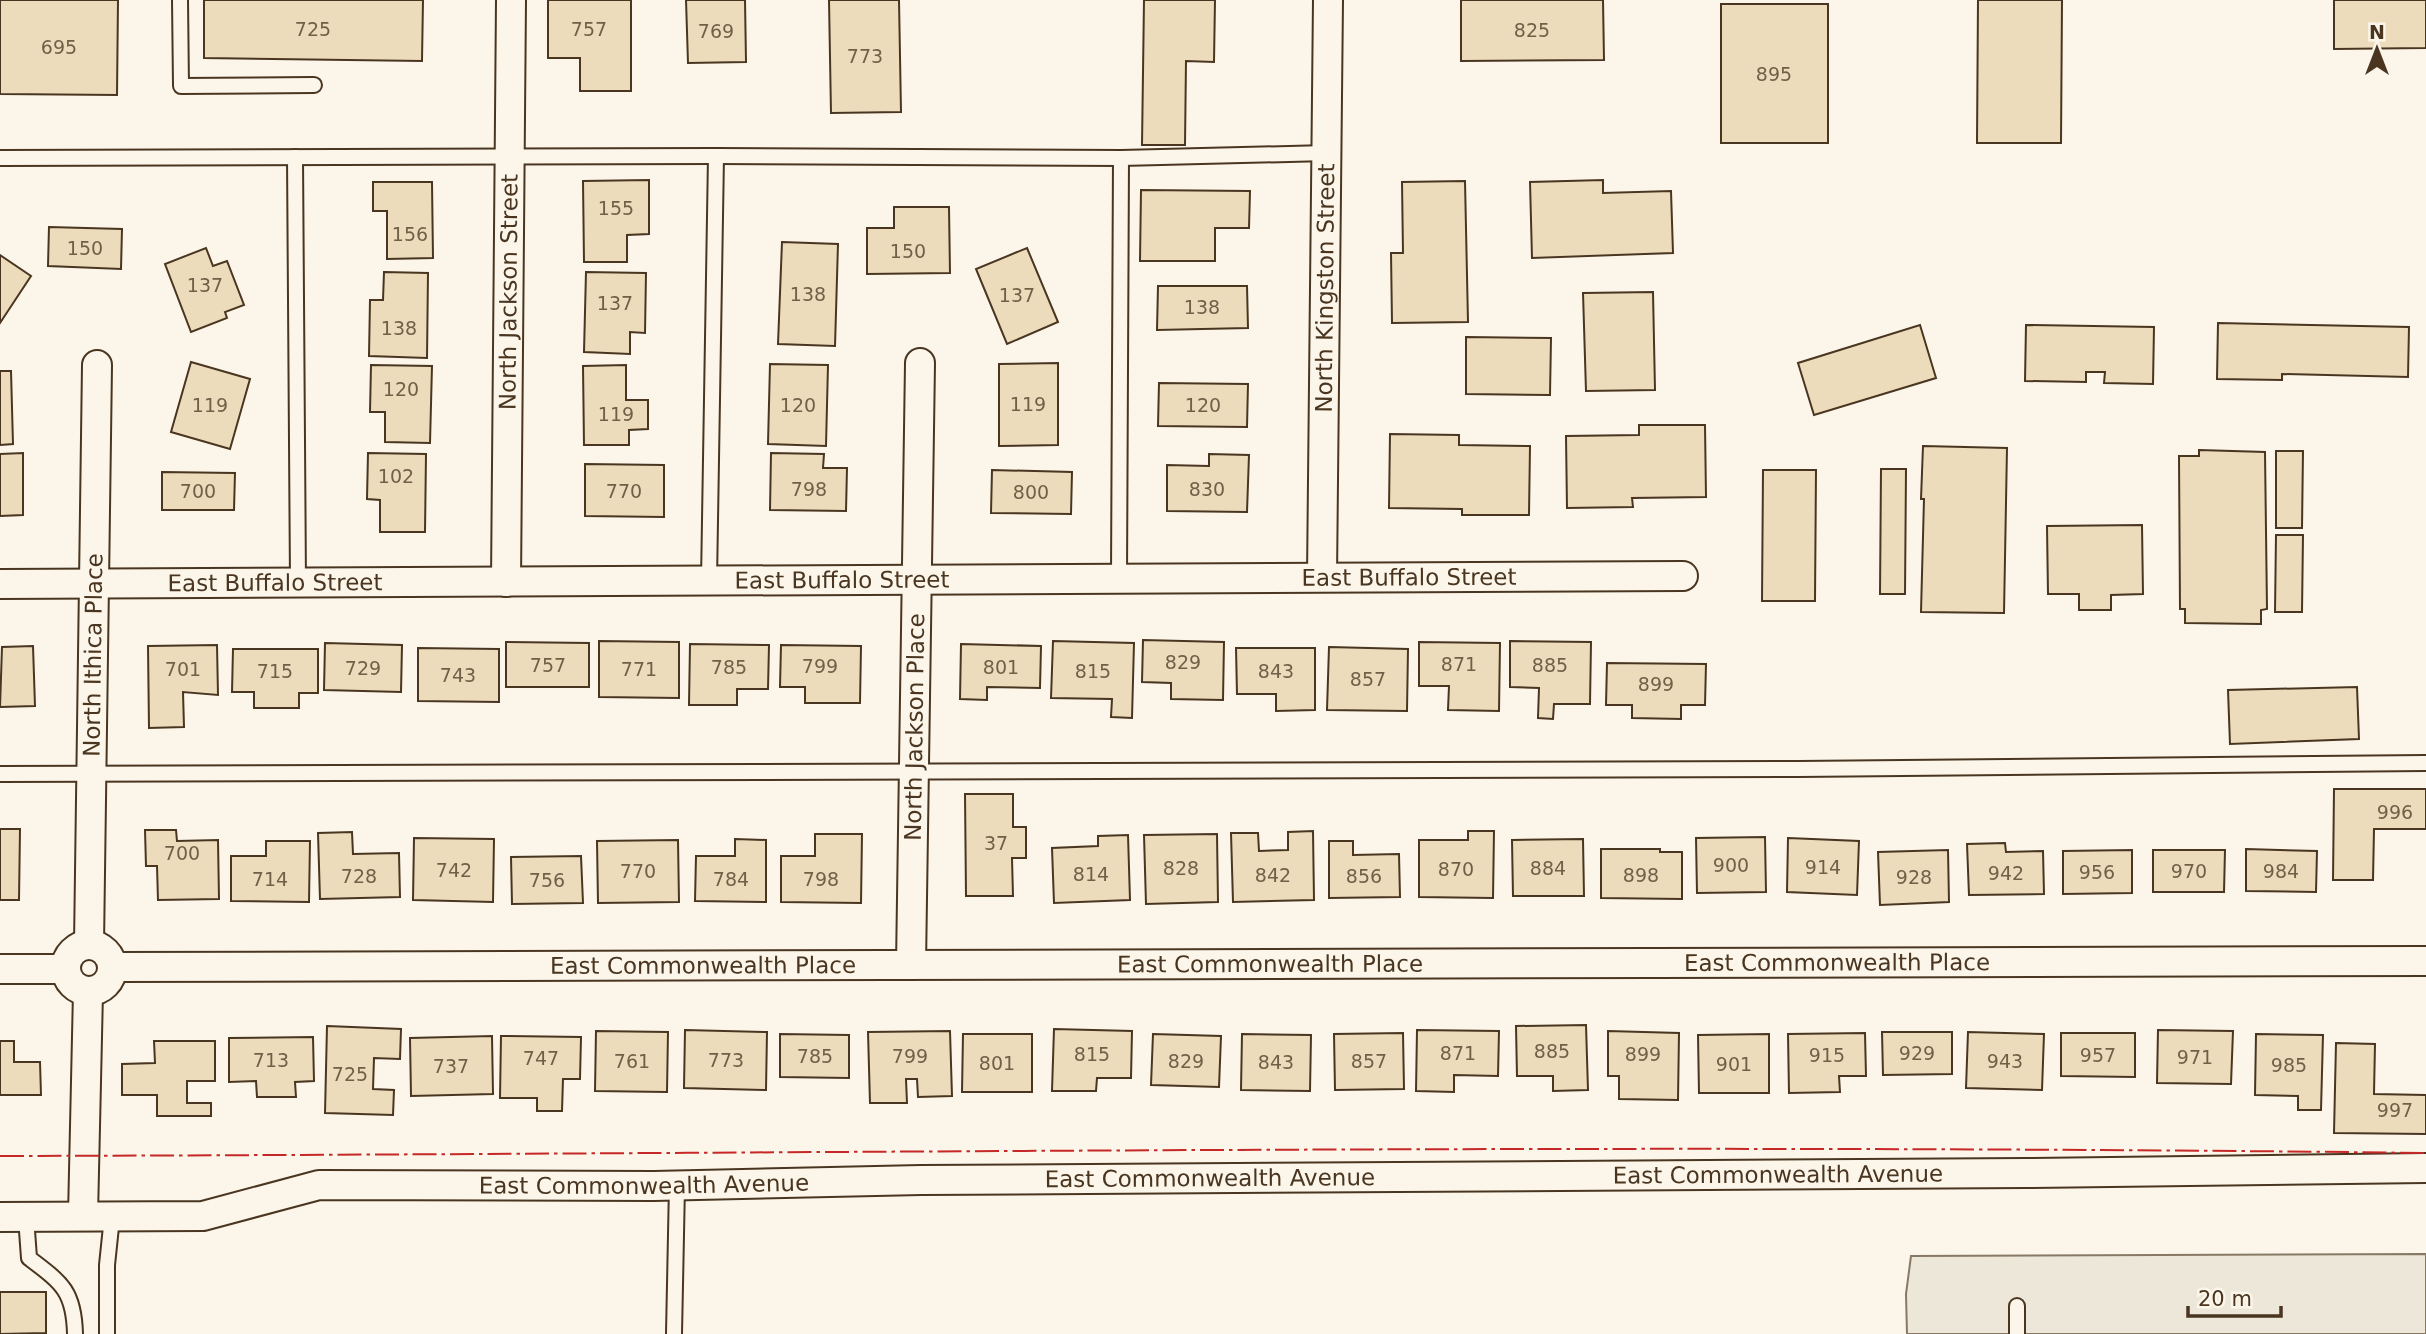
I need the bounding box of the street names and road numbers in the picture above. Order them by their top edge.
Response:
street label: North Kingston Street [1311,163,1339,413]
street label: North Jackson Street [494,174,523,410]
street label: North Ithica Place [79,553,107,757]
street label: East Buffalo Street [1301,564,1517,591]
street label: East Buffalo Street [734,566,950,594]
street label: East Buffalo Street [167,569,383,596]
street label: North Jackson Place [900,613,929,841]
street label: East Commonwealth Place [1684,949,1990,976]
street label: East Commonwealth Place [1117,951,1423,977]
street label: East Commonwealth Place [550,952,856,979]
street label: East Commonwealth Avenue [1613,1161,1943,1189]
street label: East Commonwealth Avenue [1045,1164,1375,1192]
street label: East Commonwealth Avenue [479,1170,809,1199]

